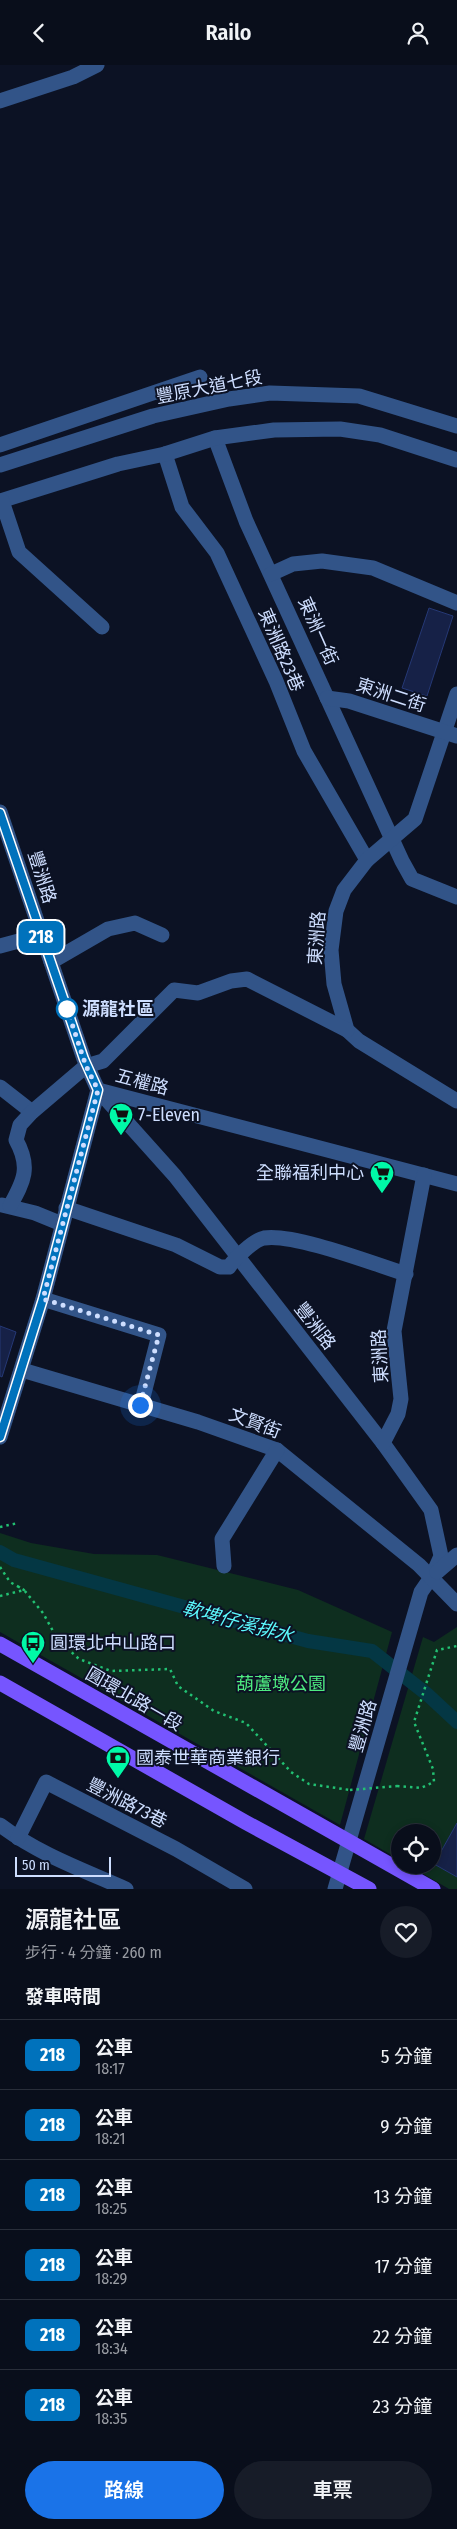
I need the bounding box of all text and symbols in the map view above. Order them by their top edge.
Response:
icon: back [25,19,53,47]
text: Railo [205,19,252,46]
icon: person [404,19,432,47]
street label: 豐原大道七段 [154,366,264,408]
street label: 東洲一街 [293,594,343,668]
street label: 東洲路23巷 [254,605,308,695]
street label: 東洲二街 [353,673,429,717]
street label: 豐洲路 [23,848,61,906]
street label: 東洲路 [304,910,330,966]
line badge: 218 [12,921,70,953]
text: 218 [28,926,54,948]
marker: 源龍社區 [56,998,78,1020]
place label: 源龍社區 [82,998,154,1020]
street label: 五權路 [113,1064,171,1100]
supermarket icon: 7-Eleven [108,1102,134,1136]
place label: 7-Eleven [138,1104,200,1126]
supermarket icon: 全聯福利中心 [369,1160,395,1194]
place label: 全聯福利中心 [256,1162,364,1184]
street label: 豐洲路 [290,1298,340,1354]
street label: 東洲路 [368,1328,392,1384]
your location [128,1393,153,1418]
street label: 文賢街 [226,1403,284,1443]
water label: 軟埤仔溪排水 [180,1596,297,1648]
bus stop icon: 圓環北中山路口 [20,1630,46,1664]
place label: 圓環北中山路口 [50,1632,176,1654]
street label: 圓環北路一段 [82,1662,186,1736]
park label: 葫蘆墩公園 [236,1673,326,1695]
street label: 豐洲路 [345,1697,381,1755]
bank icon: 國泰世華商業銀行 [105,1745,131,1779]
place label: 國泰世華商業銀行 [136,1747,280,1769]
street label: 豐洲路73巷 [83,1773,171,1833]
map controls [391,1824,441,1874]
button: locate [391,1824,441,1874]
scale bar [15,1854,111,1877]
text: 50 m [22,1857,50,1874]
text: 源龍社區 [25,1906,121,1934]
button: heart [380,1906,432,1958]
text: 步行 · 4 分鐘 · 260 m [25,1943,162,1962]
text: 發車時間 [25,1985,101,2008]
text: 公車 [95,2036,133,2059]
text: 218 [40,2044,65,2066]
text: 5 分鐘 [381,2045,432,2068]
text: 18:17 [95,2059,125,2078]
text: 公車 [95,2106,133,2129]
text: 218 [40,2114,65,2136]
text: 9 分鐘 [380,2115,432,2138]
text: 18:21 [95,2129,126,2148]
text: 公車 [95,2176,133,2199]
text: 218 [40,2184,65,2206]
text: 13 分鐘 [374,2185,432,2208]
text: 18:25 [95,2199,127,2218]
text: 公車 [95,2246,133,2269]
text: 218 [40,2254,65,2276]
text: 17 分鐘 [374,2255,432,2278]
text: 18:29 [95,2269,127,2288]
text: 公車 [95,2316,133,2339]
text: 218 [40,2324,65,2346]
text: 22 分鐘 [373,2325,432,2348]
text: 18:34 [95,2339,128,2358]
text: 公車 [95,2386,133,2409]
text: 218 [40,2394,65,2416]
text: 23 分鐘 [373,2395,432,2418]
text: 18:35 [95,2409,127,2428]
button: 路線 [25,2461,224,2519]
button: 車票 [234,2461,432,2519]

